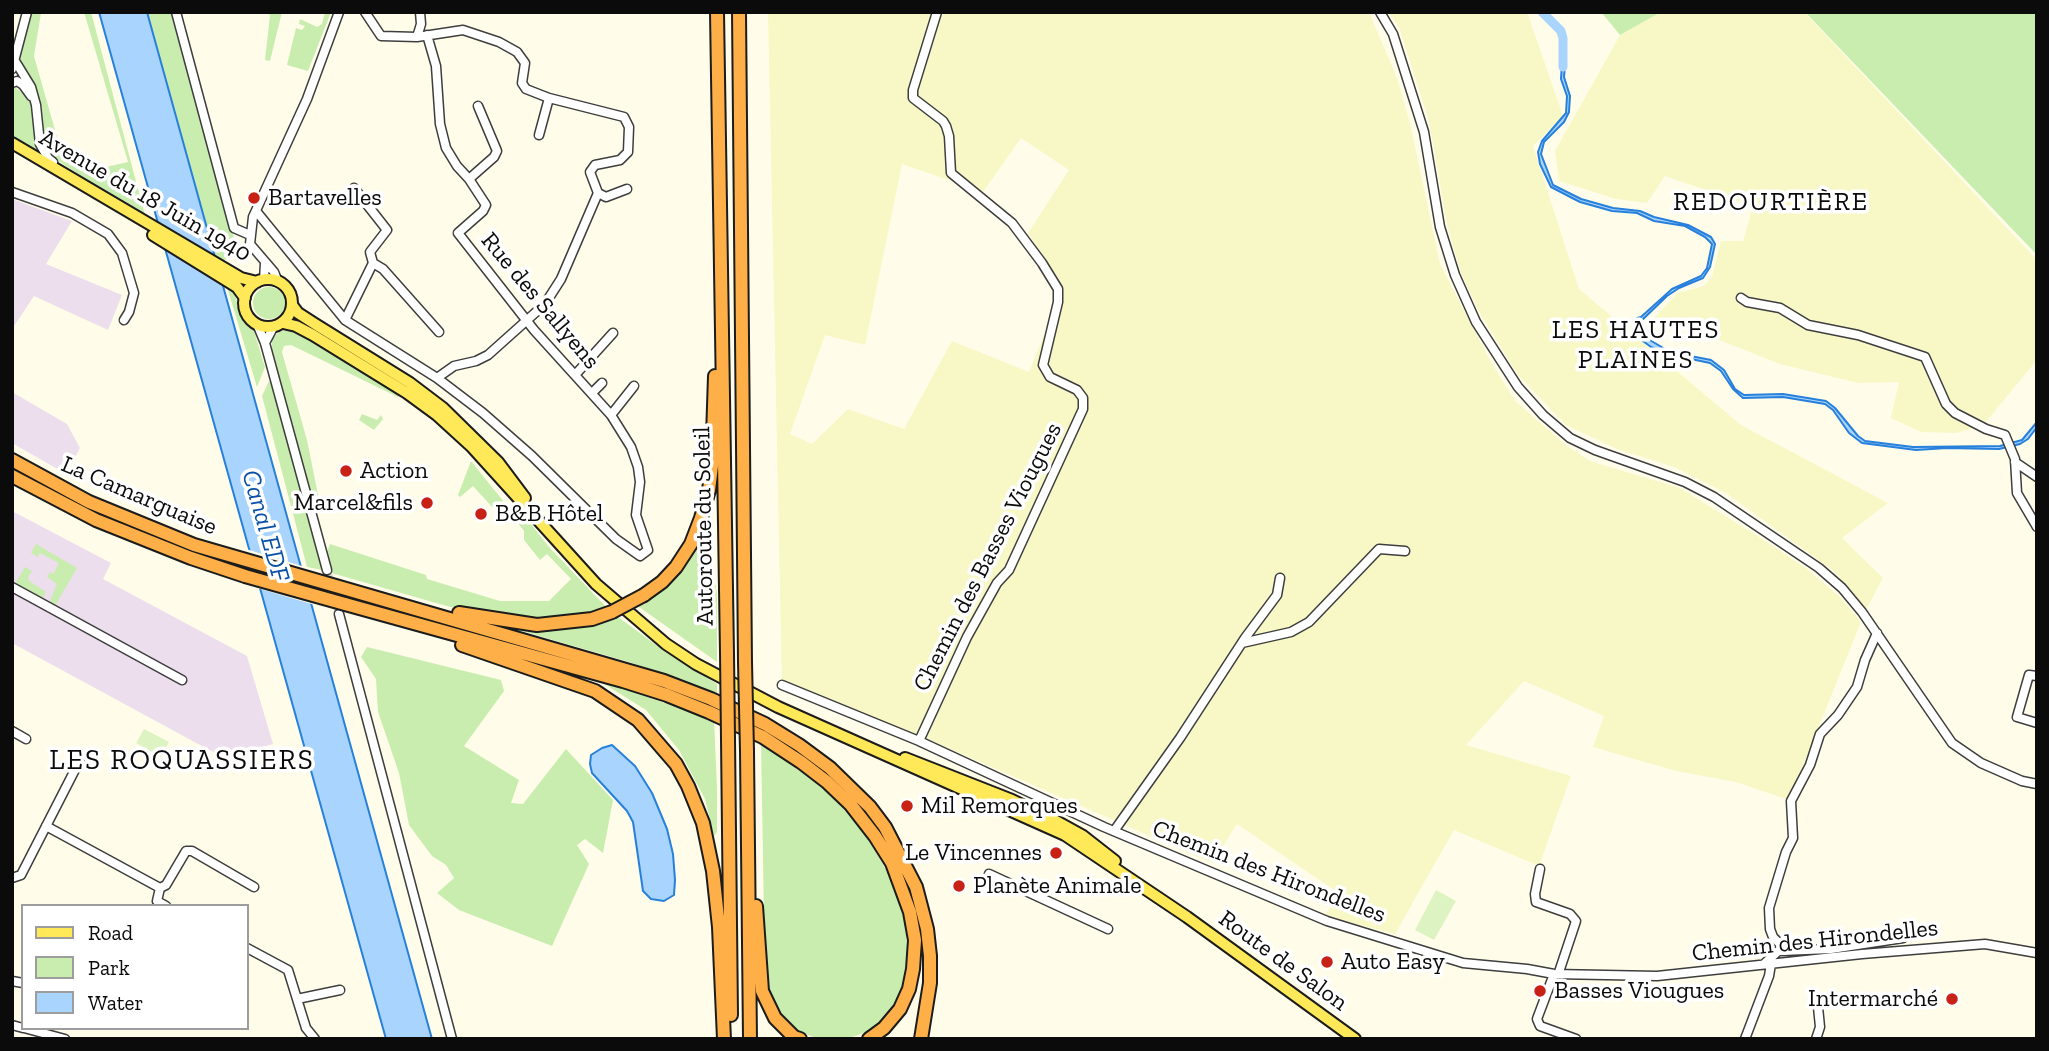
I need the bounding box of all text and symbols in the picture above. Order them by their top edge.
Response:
street label: Avenue du 18 Juin 1940 [34,124,256,268]
place label: Bartavelles [268,184,382,212]
district label: REDOURTIÈRE [1674,187,1868,219]
marker: Bartavelles [246,190,262,206]
street label: Rue des Sallyens [474,227,606,375]
district label: LES HAUTES PLAINES [1553,315,1719,376]
street label: Chemin des Basses Viougues [908,418,1068,696]
street label: Autoroute du Soleil [688,426,720,626]
street label: La Camarguaise [57,450,221,542]
place label: Action [360,457,428,485]
marker: Action [338,463,354,479]
water label: Canal EDF [234,467,296,585]
place label: Marcel&fils [294,489,413,517]
marker: Marcel&fils [419,495,435,511]
place label: B&B Hôtel [495,500,603,528]
marker: B&B Hôtel [473,506,489,522]
district label: LES ROQUASSIERS [51,744,313,778]
place label: Mil Remorques [921,792,1078,820]
marker: Mil Remorques [899,798,915,814]
street label: Chemin des Hirondelles [1148,814,1390,930]
place label: Le Vincennes [905,839,1042,867]
marker: Le Vincennes [1048,845,1064,861]
place label: Planète Animale [973,872,1141,900]
marker: Planète Animale [951,878,967,894]
legend [21,904,248,1030]
street label: Route de Salon [1213,904,1353,1018]
street label: Chemin des Hirondelles [1691,914,1939,968]
text: Road [88,920,133,945]
place label: Auto Easy [1341,948,1445,976]
marker: Auto Easy [1319,954,1335,970]
text: Park [88,955,130,980]
place label: Basses Viougues [1554,977,1724,1005]
marker: Basses Viougues [1532,983,1548,999]
place label: Intermarché [1808,985,1938,1013]
text: Water [88,990,143,1015]
marker: Intermarché [1944,991,1960,1007]

